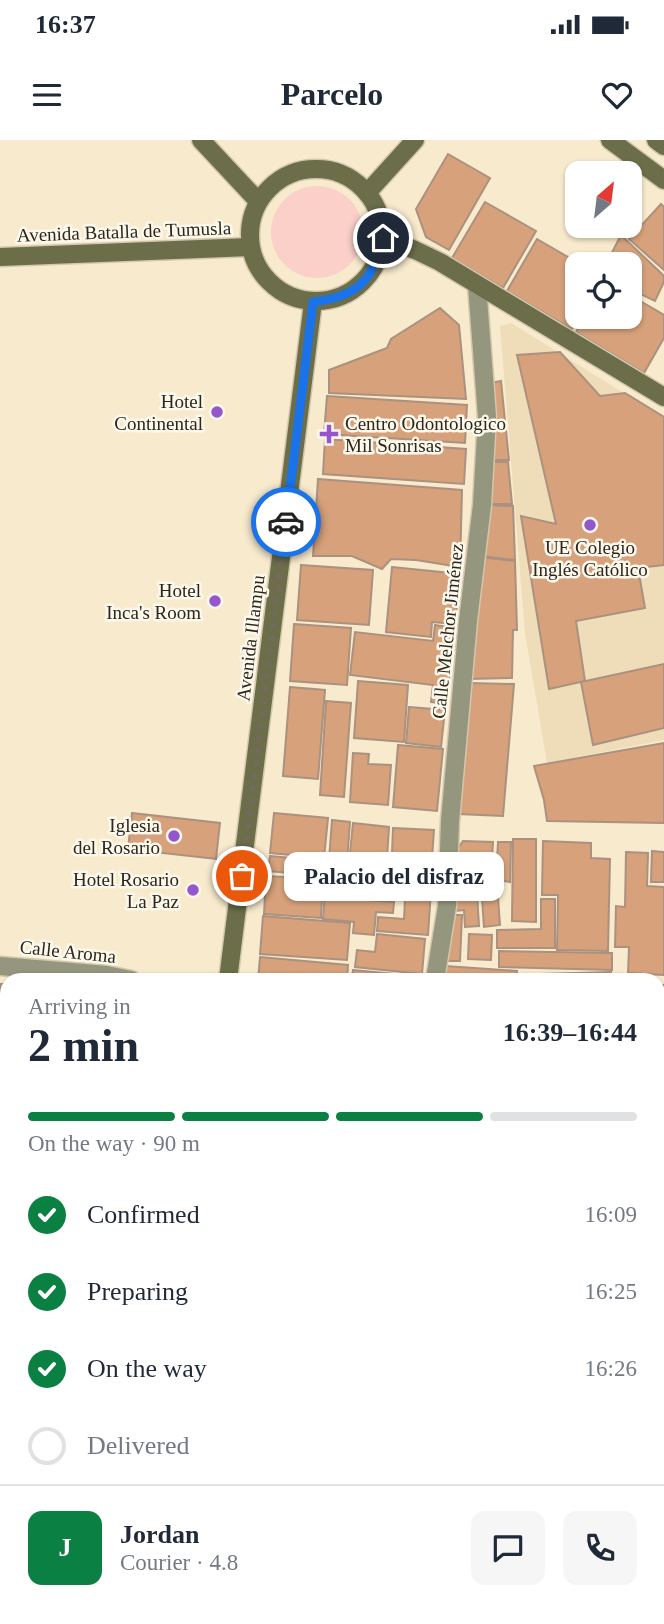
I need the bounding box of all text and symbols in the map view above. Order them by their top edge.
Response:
text: 16:37 [35,10,96,39]
icon: menu [28,76,66,114]
text: Parcelo [281,76,383,112]
icon: heart [598,76,636,114]
north arrow [565,161,642,238]
map controls [565,161,642,329]
pin [353,208,413,268]
street label: Avenida Batalla de Tumusla [16,217,232,246]
icon: home [364,219,402,257]
button: locate [565,252,642,329]
place label: Hotel Continental [114,391,203,434]
marker: Hotel Continental [209,404,225,420]
place label: Centro Odontologico Mil Sonrisas [345,413,506,456]
marker: Centro Odontologico Mil Sonrisas [319,424,339,444]
courier [251,487,321,557]
icon: car [267,503,305,541]
marker: UE Colegio Inglés Católico [582,517,598,533]
place label: UE Colegio Inglés Católico [532,537,648,580]
street label: Calle Melchor Jiménez [428,542,467,720]
street label: Avenida Illampu [232,573,269,702]
place label: Hotel Inca's Room [106,580,201,623]
marker: Hotel Inca's Room [207,593,223,609]
place label: Iglesia del Rosario [73,815,161,858]
marker: Iglesia del Rosario [166,828,182,844]
pin [212,846,272,906]
callout: Palacio del disfraz [284,852,504,900]
icon: bag [223,857,261,895]
text: Palacio del disfraz [304,864,484,889]
place label: Hotel Rosario La Paz [73,869,179,912]
marker: Hotel Rosario La Paz [185,882,201,898]
street label: Calle Aroma [19,936,118,967]
text: Arriving in [28,994,131,1019]
text: 16:39–16:44 [503,1018,637,1047]
text: 2 min [28,1020,139,1071]
text: On the way · 90 m [28,1131,200,1156]
icon: check [28,1196,66,1234]
text: Confirmed [87,1200,200,1229]
text: 16:09 [585,1202,637,1227]
icon: check [28,1273,66,1311]
text: Preparing [87,1277,188,1306]
text: 16:25 [585,1279,637,1304]
icon: check [28,1350,66,1388]
text: On the way [87,1354,207,1383]
text: 16:26 [585,1356,637,1381]
text: Delivered [87,1431,190,1460]
button: chat [471,1511,545,1585]
button: phone [563,1511,637,1585]
text: Jordan [120,1520,199,1549]
text: J [59,1533,72,1562]
text: Courier · 4.8 [120,1550,238,1575]

